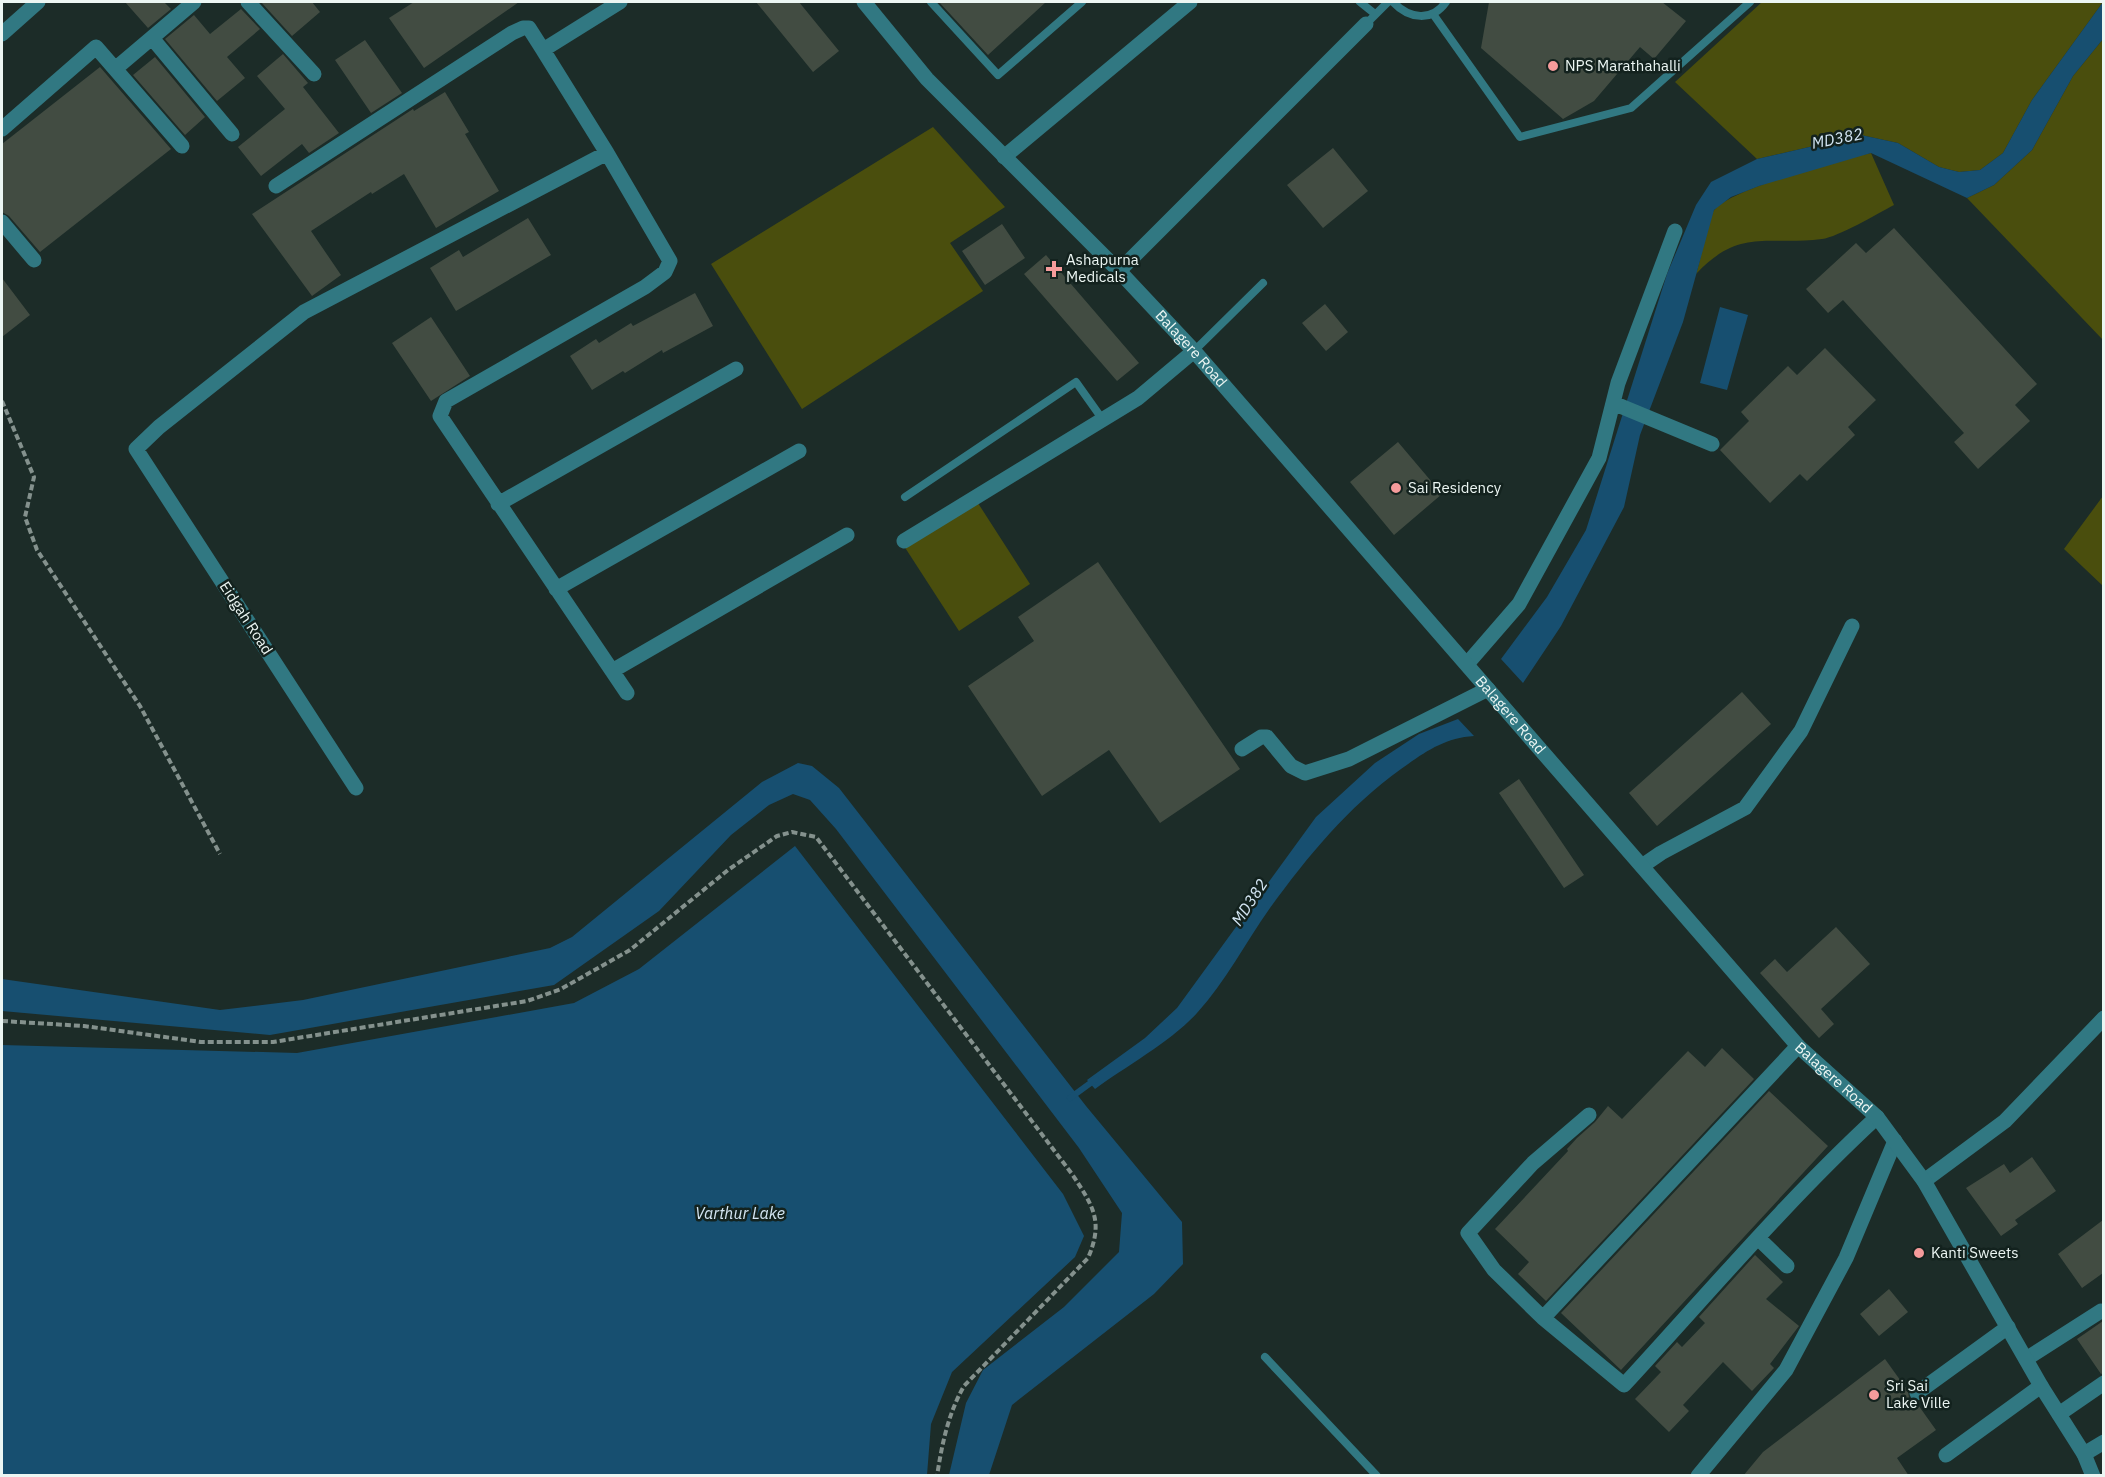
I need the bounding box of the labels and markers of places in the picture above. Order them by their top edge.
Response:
place label: NPS Marathahalli [1565,56,1681,75]
marker: NPS Marathahalli [1546,59,1560,73]
place label: Ashapurna Medicals [1066,250,1139,286]
marker: Ashapurna Medicals [1047,262,1061,276]
place label: Sai Residency [1408,478,1502,497]
marker: Sai Residency [1389,481,1403,495]
place label: Kanti Sweets [1931,1243,2019,1262]
marker: Kanti Sweets [1912,1246,1926,1260]
place label: Sri Sai Lake Ville [1886,1376,1950,1412]
marker: Sri Sai Lake Ville [1867,1388,1881,1402]

